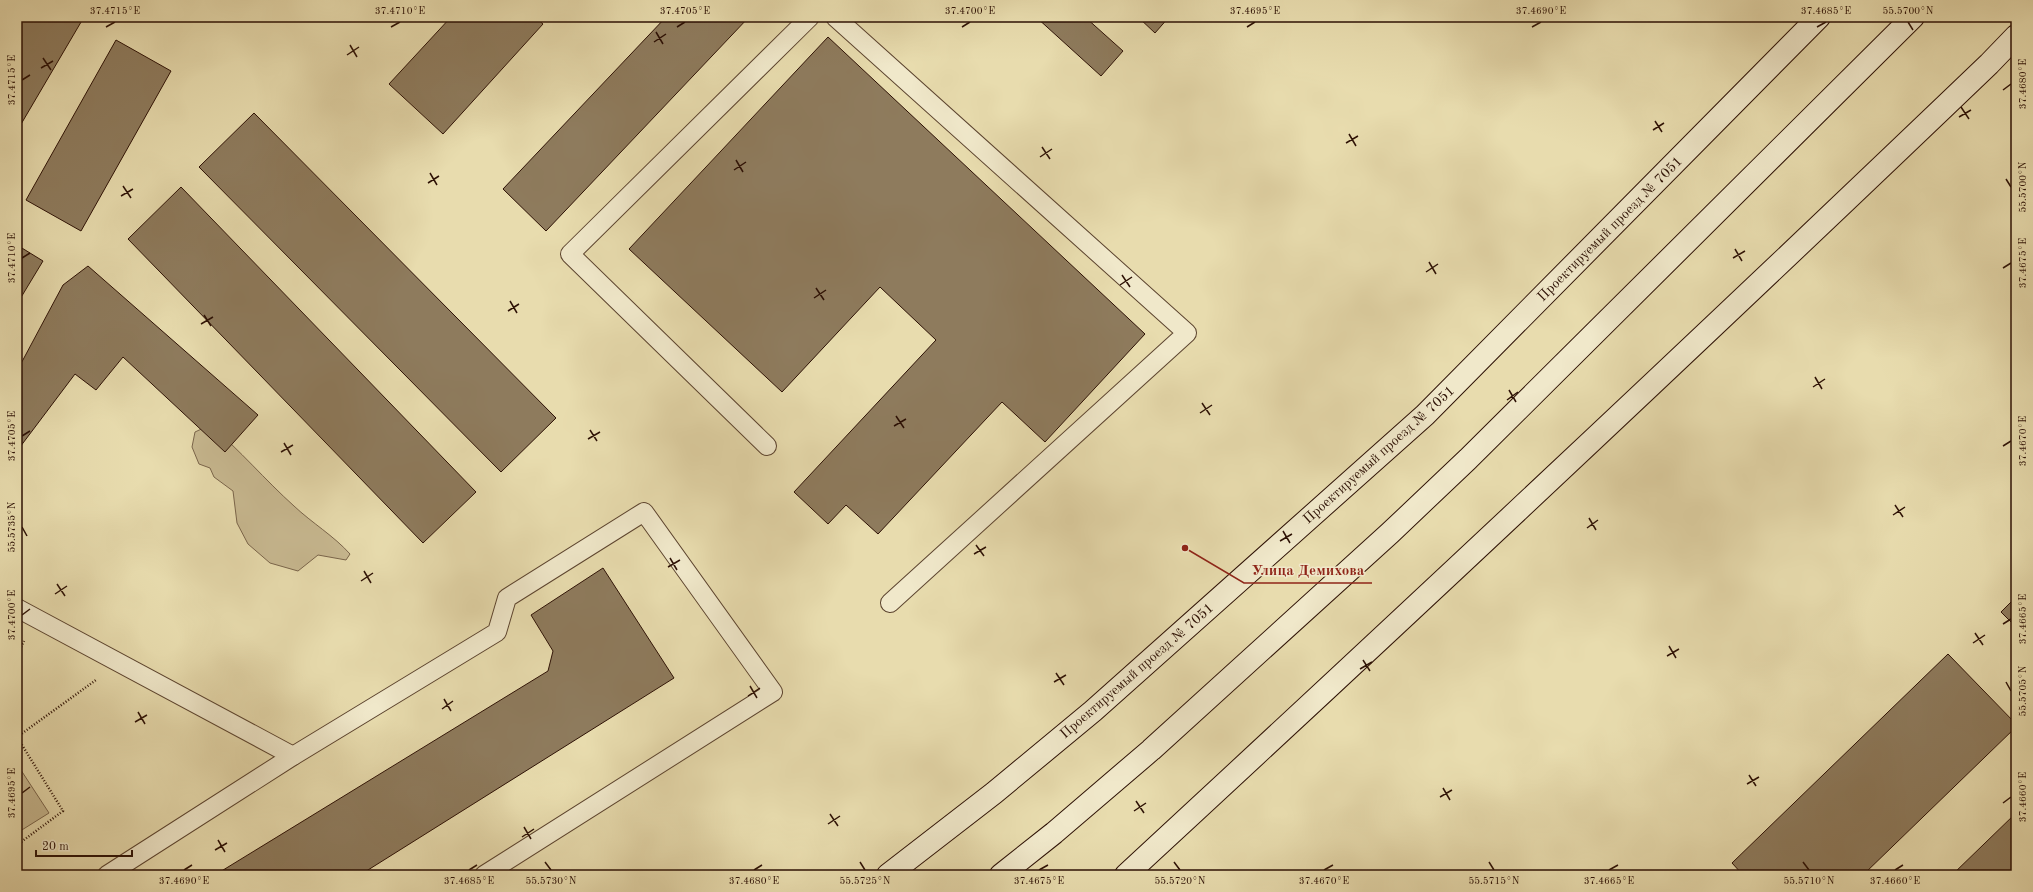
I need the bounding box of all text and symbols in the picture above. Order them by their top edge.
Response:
text: 37.4715°E [90,6,140,16]
text: 37.4710°E [375,6,425,16]
text: 37.4705°E [660,6,710,16]
text: 37.4700°E [945,6,995,16]
text: 37.4695°E [1230,6,1280,16]
text: 37.4690°E [1516,6,1566,16]
text: 37.4685°E [1801,6,1851,16]
text: 55.5700°N [1882,6,1934,16]
text: 37.4715°E [7,55,17,105]
text: 37.4680°E [2018,59,2028,109]
street label: Проектируемый проезд № 7051 [1535,154,1685,304]
text: 55.5700°N [2018,161,2028,213]
text: 37.4710°E [7,233,17,283]
text: 37.4675°E [2018,238,2028,288]
street label: Проектируемый проезд № 7051 [1301,383,1457,527]
text: 37.4705°E [7,411,17,461]
text: 37.4670°E [2018,416,2028,466]
text: 55.5735°N [7,501,17,553]
callout: Улица Демихова [1244,556,1372,583]
text: Улица Демихова [1252,564,1365,579]
text: 37.4700°E [7,590,17,640]
text: 37.4665°E [2018,594,2028,644]
street label: Проектируемый проезд № 7051 [1058,601,1216,741]
text: 55.5705°N [2018,665,2028,717]
text: 37.4695°E [7,768,17,818]
text: 37.4660°E [2018,772,2028,822]
scale bar [36,832,132,858]
text: 20 m [42,841,69,853]
text: 37.4690°E [159,876,209,886]
text: 37.4685°E [444,876,494,886]
text: 55.5730°N [525,876,577,886]
text: 37.4680°E [729,876,779,886]
text: 55.5725°N [839,876,891,886]
text: 37.4675°E [1014,876,1064,886]
text: 55.5720°N [1154,876,1206,886]
text: 37.4670°E [1299,876,1349,886]
text: 55.5715°N [1468,876,1520,886]
text: 37.4665°E [1584,876,1634,886]
text: 55.5710°N [1783,876,1835,886]
text: 37.4660°E [1870,876,1920,886]

